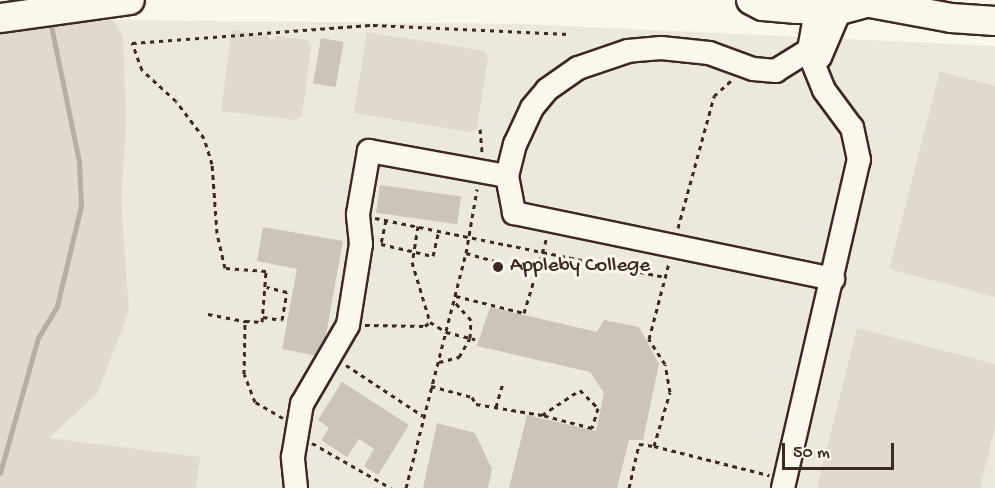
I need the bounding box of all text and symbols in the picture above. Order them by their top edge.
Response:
place label: Appleby College [510,254,650,280]
marker: Appleby College [491,260,505,274]
scale bar [785,431,898,469]
text: 50 m [793,443,830,464]

